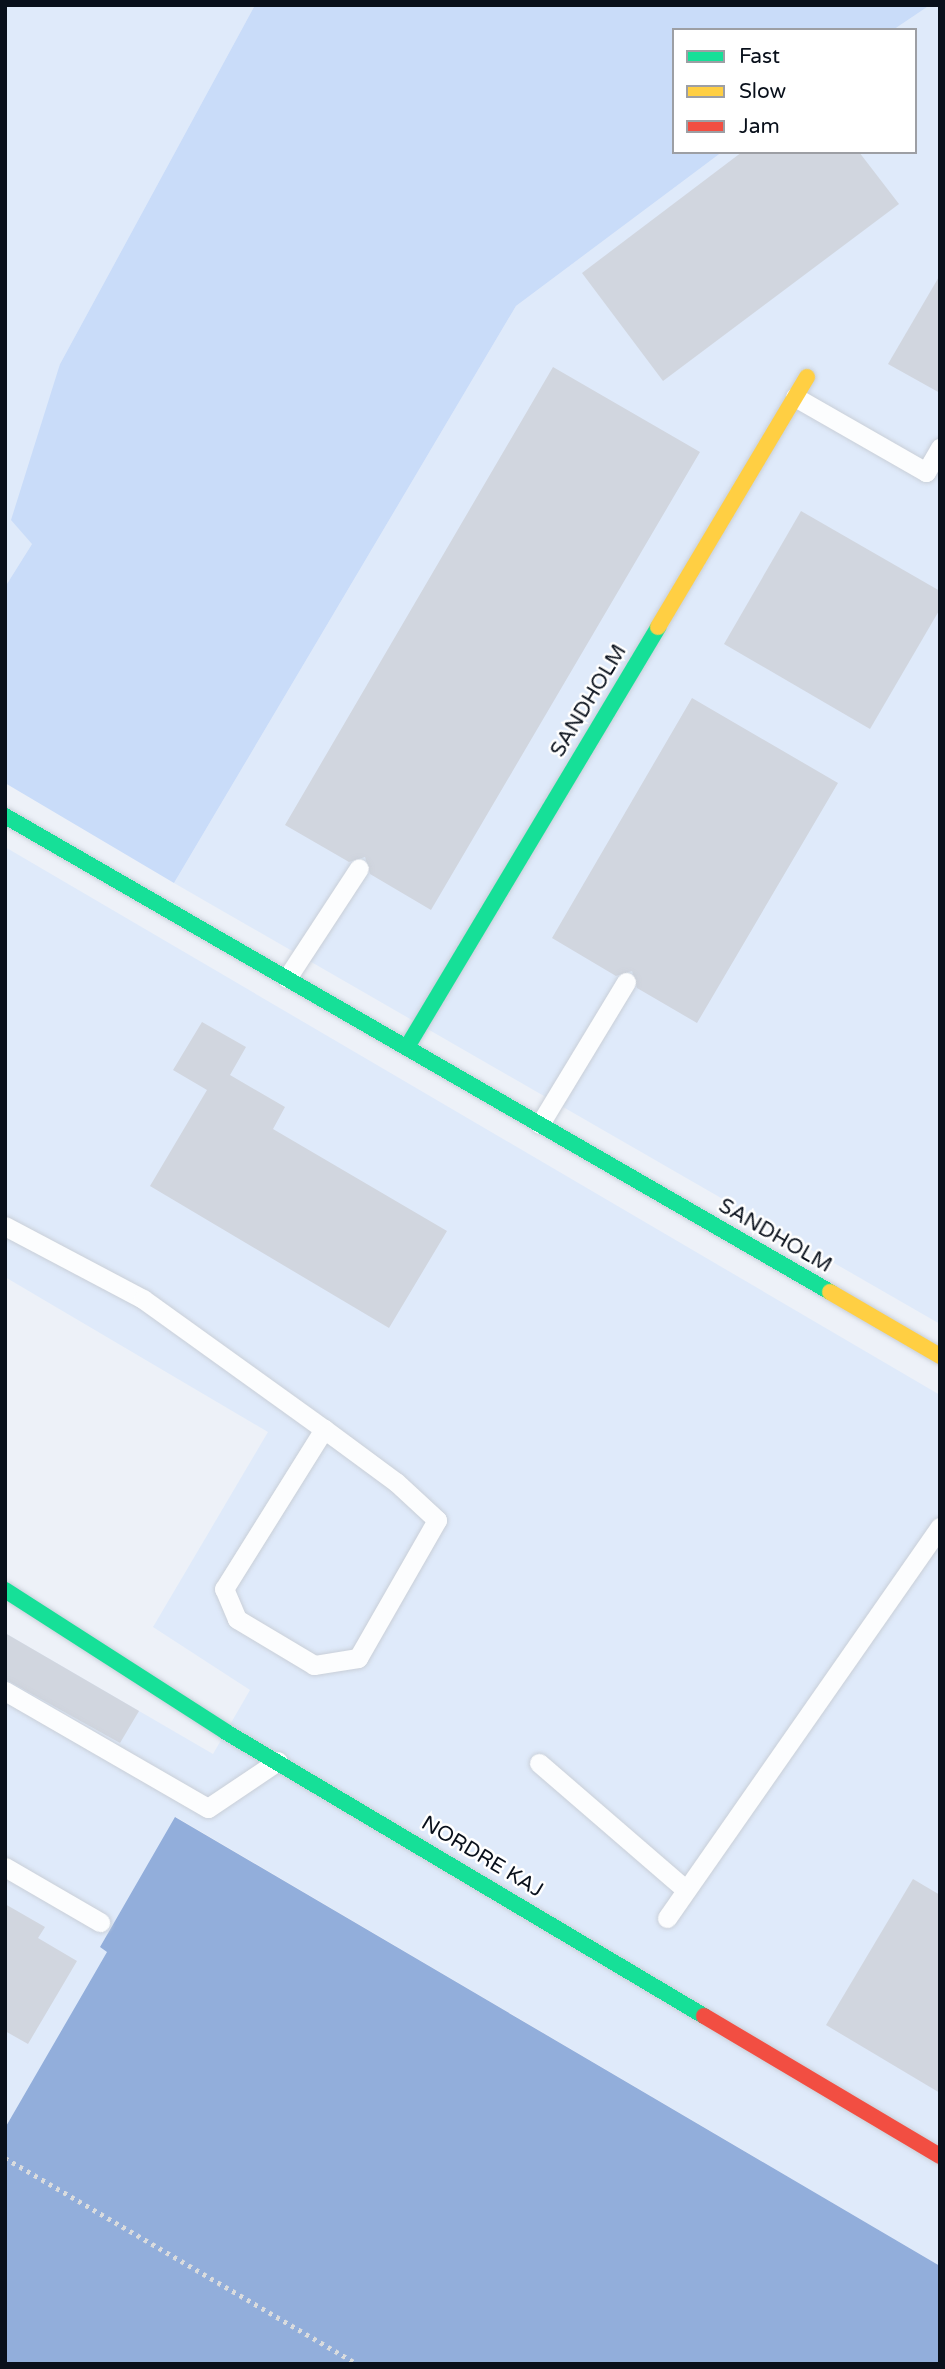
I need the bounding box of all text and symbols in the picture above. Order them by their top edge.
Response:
legend [672,28,917,154]
text: Fast [739,44,780,69]
text: Slow [739,79,786,104]
text: Jam [739,114,780,139]
street label: SANDHOLM [546,640,632,762]
street label: SANDHOLM [714,1193,836,1279]
street label: NORDRE KAJ [417,1811,547,1903]

